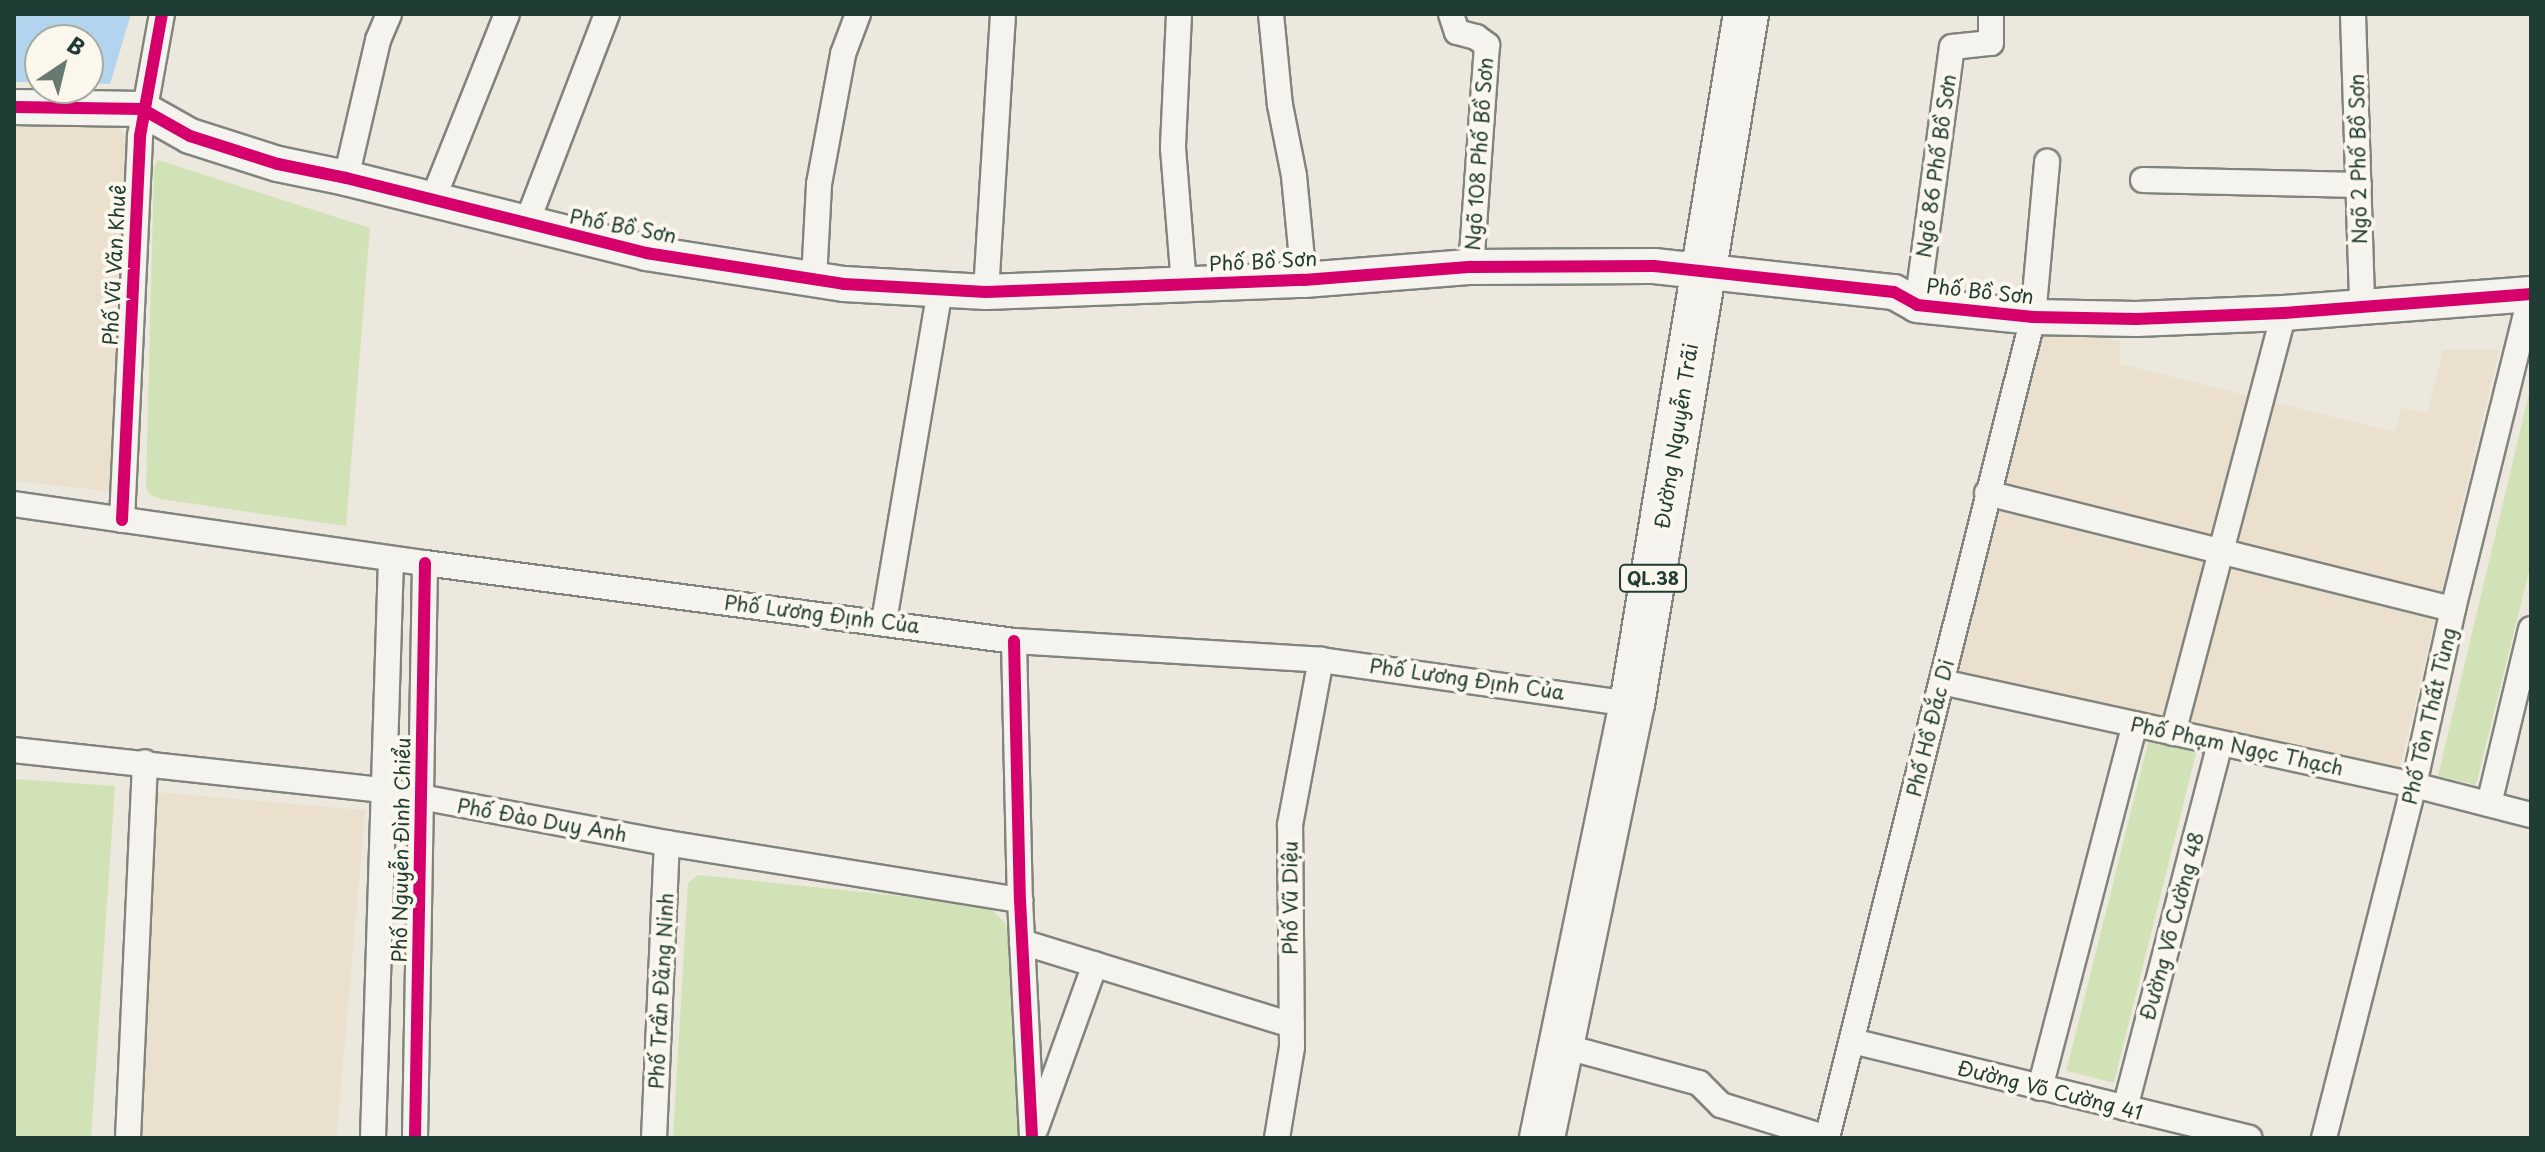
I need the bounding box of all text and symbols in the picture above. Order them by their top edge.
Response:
north arrow [24,24,104,104]
text: B [61,28,93,63]
street label: Ngõ 108 Phố Bồ Sơn [1460,56,1498,252]
street label: Ngõ 2 Phố Bồ Sơn [2344,72,2372,246]
street label: Ngõ 86 Phố Bồ Sơn [1911,73,1961,259]
street label: Phố Vũ Văn Khuê [98,184,130,346]
street label: Phố Bồ Sơn [568,204,678,248]
street label: Phố Bồ Sơn [1209,246,1317,276]
street label: Phố Bồ Sơn [1925,273,2035,309]
street label: Đường Nguyễn Trãi [1649,341,1703,531]
road number: QL.38 [1619,564,1687,592]
street label: Phố Lương Định Của [723,590,921,638]
street label: Phố Tôn Thất Tùng [2397,625,2461,807]
street label: Phố Lương Định Của [1368,653,1566,705]
street label: Phố Hồ Đắc Di [1901,657,1959,799]
street label: Phố Phạm Ngọc Thạch [2128,712,2346,780]
street label: Phố Nguyễn Đình Chiểu [387,736,415,964]
street label: Phố Đào Duy Anh [455,793,629,847]
street label: Đường Võ Cường 48 [2135,829,2209,1023]
street label: Phố Vũ Diệu [1278,840,1302,956]
street label: Phố Trần Đăng Ninh [644,892,678,1090]
street label: Đường Võ Cường 41 [1955,1055,2145,1125]

